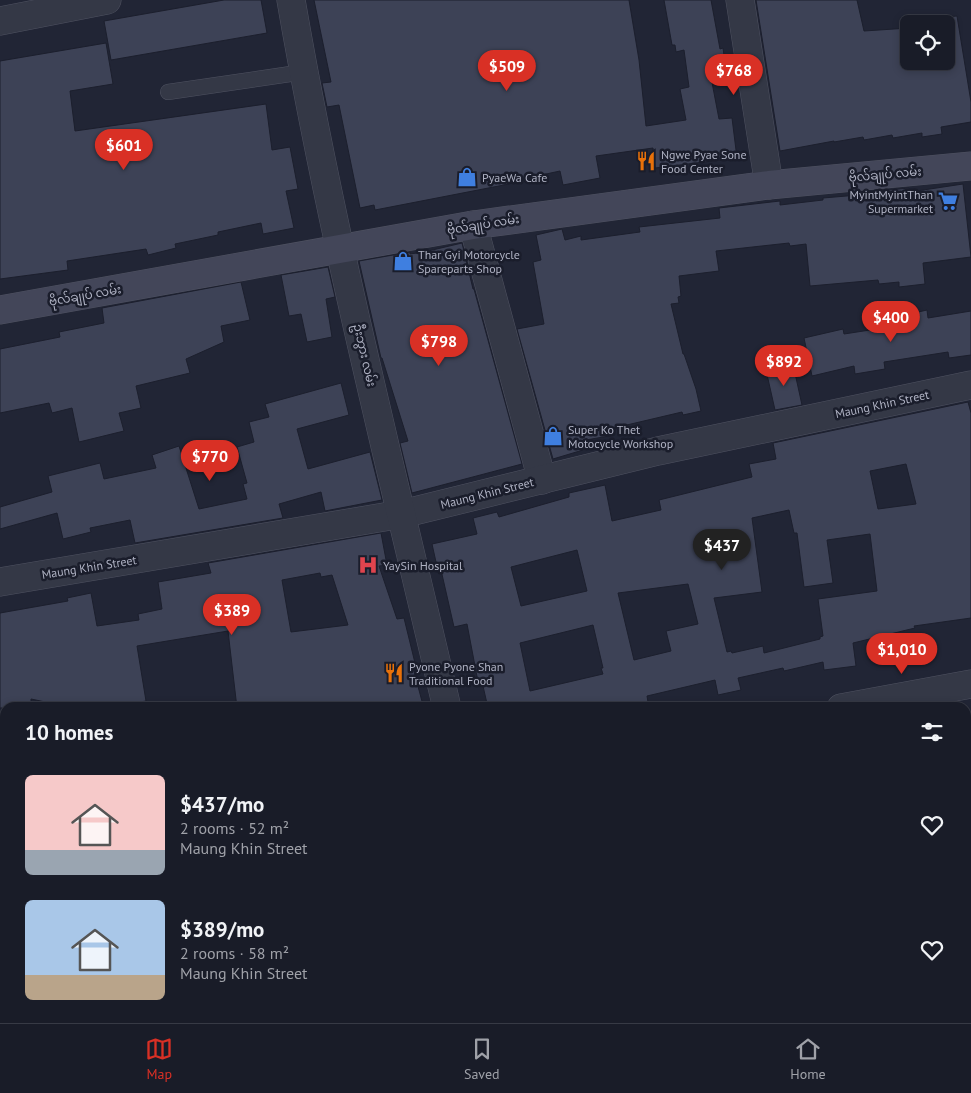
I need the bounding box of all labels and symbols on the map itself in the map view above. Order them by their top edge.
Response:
pin: $509 [477,49,537,92]
pin: $768 [704,54,764,96]
pin: $601 [94,128,154,171]
place label: Ngwe Pyae Sone Food Center [661,147,747,176]
restaurant icon: Ngwe Pyae Sone Food Center [635,150,657,172]
street label: ဗိုလ်ချုပ် လမ်း [848,162,922,188]
shop icon: PyaeWa Cafe [456,166,478,188]
place label: PyaeWa Cafe [482,170,547,185]
place label: MyintMyintThan Supermarket [849,187,933,216]
supermarket icon: MyintMyintThan Supermarket [937,190,959,212]
street label: ဗိုလ်ချုပ် လမ်း [446,210,521,240]
place label: Thar Gyi Motorcycle Spareparts Shop [418,247,520,276]
shop icon: Thar Gyi Motorcycle Spareparts Shop [392,250,414,272]
street label: ဗိုလ်ချုပ် လမ်း [48,280,123,312]
pin: $400 [861,300,921,343]
street label: ဦးဘွား လမ်း [348,322,380,389]
pin: $798 [409,324,469,367]
pin: $892 [754,344,814,387]
street label: Maung Khin Street [834,387,930,421]
place label: Super Ko Thet Motocycle Workshop [568,422,673,451]
shop icon: Super Ko Thet Motocycle Workshop [542,425,564,447]
pin: $770 [180,440,240,482]
street label: Maung Khin Street [439,474,535,512]
pin: $437 [692,528,752,571]
street label: Maung Khin Street [41,552,137,582]
hospital icon: YaySin Hospital [357,554,379,576]
place label: YaySin Hospital [383,558,463,573]
pin: $389 [202,594,262,636]
pin: $1,010 [861,632,943,675]
place label: Pyone Pyone Shan Traditional Food [409,659,503,688]
restaurant icon: Pyone Pyone Shan Traditional Food [383,662,405,684]

